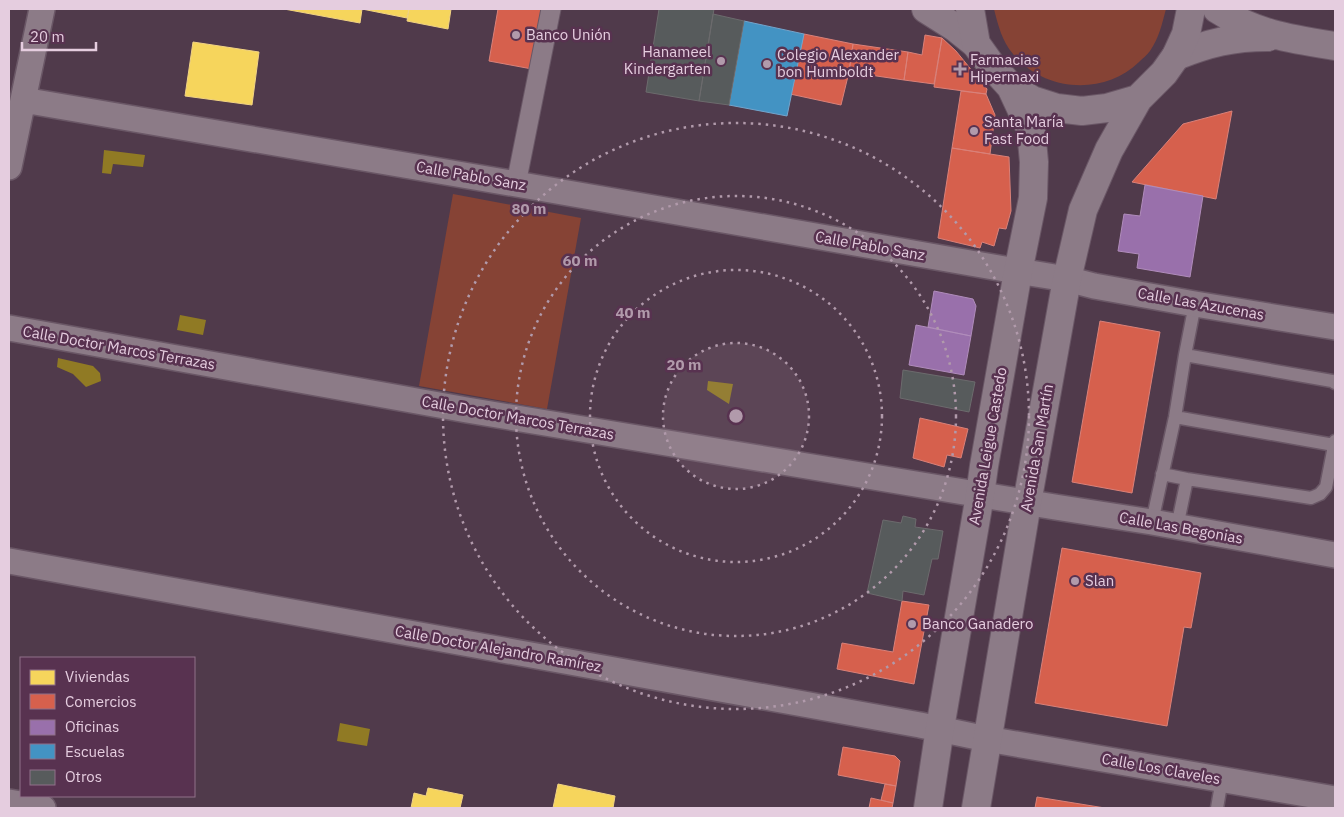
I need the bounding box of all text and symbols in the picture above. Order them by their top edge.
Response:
scale bar [22,20,96,52]
place label: Banco Unión [526,25,611,44]
text: 20 m [30,27,65,46]
marker: Banco Unión [510,29,522,41]
place label: Hanameel Kindergarten [624,42,711,78]
place label: Colegio Alexander bon Humboldt [777,45,899,81]
place label: Farmacias Hipermaxi [970,50,1039,86]
marker: Hanameel Kindergarten [715,55,727,67]
marker: Colegio Alexander bon Humboldt [761,58,773,70]
marker: Farmacias Hipermaxi [954,63,966,75]
place label: Santa María Fast Food [984,112,1064,148]
marker: Santa María Fast Food [968,125,980,137]
street label: Calle Pablo Sanz [415,157,527,195]
text: 80 m [512,199,546,218]
street label: Calle Pablo Sanz [814,227,926,265]
text: 60 m [563,251,597,270]
street label: Calle Las Azucenas [1136,283,1266,324]
text: 40 m [616,303,650,322]
street label: Calle Doctor Marcos Terrazas [21,321,217,374]
text: 20 m [667,355,701,374]
street label: Avenida Leigue Castedo [964,366,1011,526]
street label: Avenida San Martín [1016,383,1057,513]
street label: Calle Doctor Marcos Terrazas [420,391,616,444]
centre of rings [727,407,745,425]
street label: Calle Las Begonias [1118,507,1244,548]
place label: Slan [1085,571,1114,590]
marker: Slan [1069,575,1081,587]
place label: Banco Ganadero [922,614,1033,633]
marker: Banco Ganadero [906,618,918,630]
street label: Calle Doctor Alejandro Ramírez [394,621,603,676]
legend [20,657,195,797]
text: Viviendas [65,667,130,686]
text: Comercios [65,692,136,711]
text: Oficinas [65,717,119,736]
text: Escuelas [65,742,125,761]
street label: Calle Los Claveles [1100,749,1222,788]
text: Otros [65,767,102,786]

